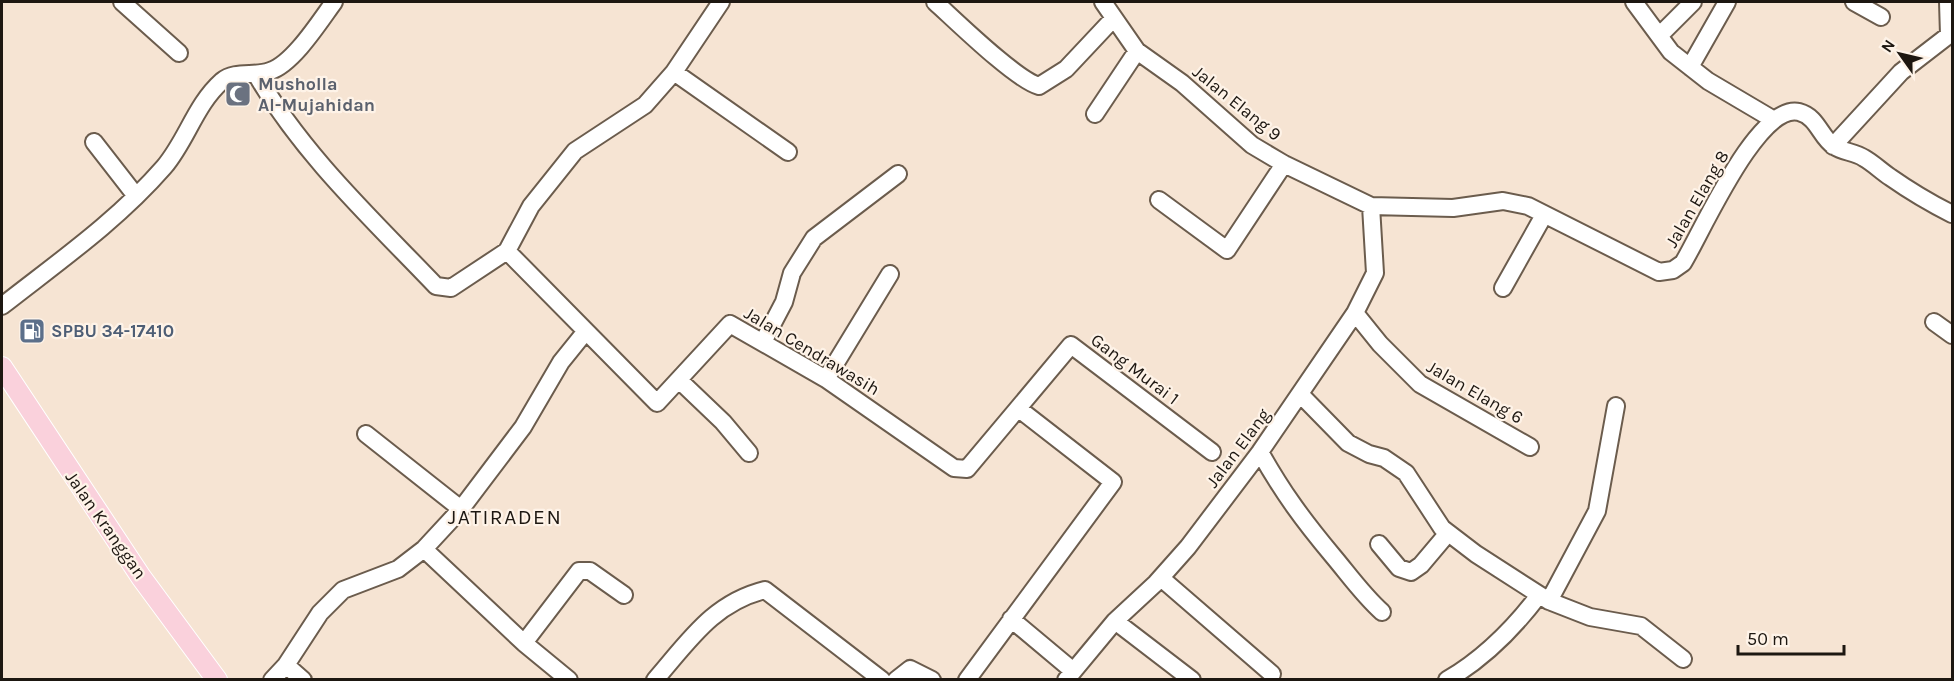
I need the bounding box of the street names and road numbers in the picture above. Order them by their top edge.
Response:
street label: Jalan Elang 9 [1188,60,1286,146]
street label: Jalan Elang 8 [1660,146,1734,252]
street label: Jalan Cendrawasih [740,302,884,400]
street label: Gang Murai 1 [1086,329,1184,409]
street label: Jalan Elang 6 [1423,355,1527,429]
street label: Jalan Elang [1201,404,1275,492]
street label: Jalan Kranggan [61,467,151,583]

